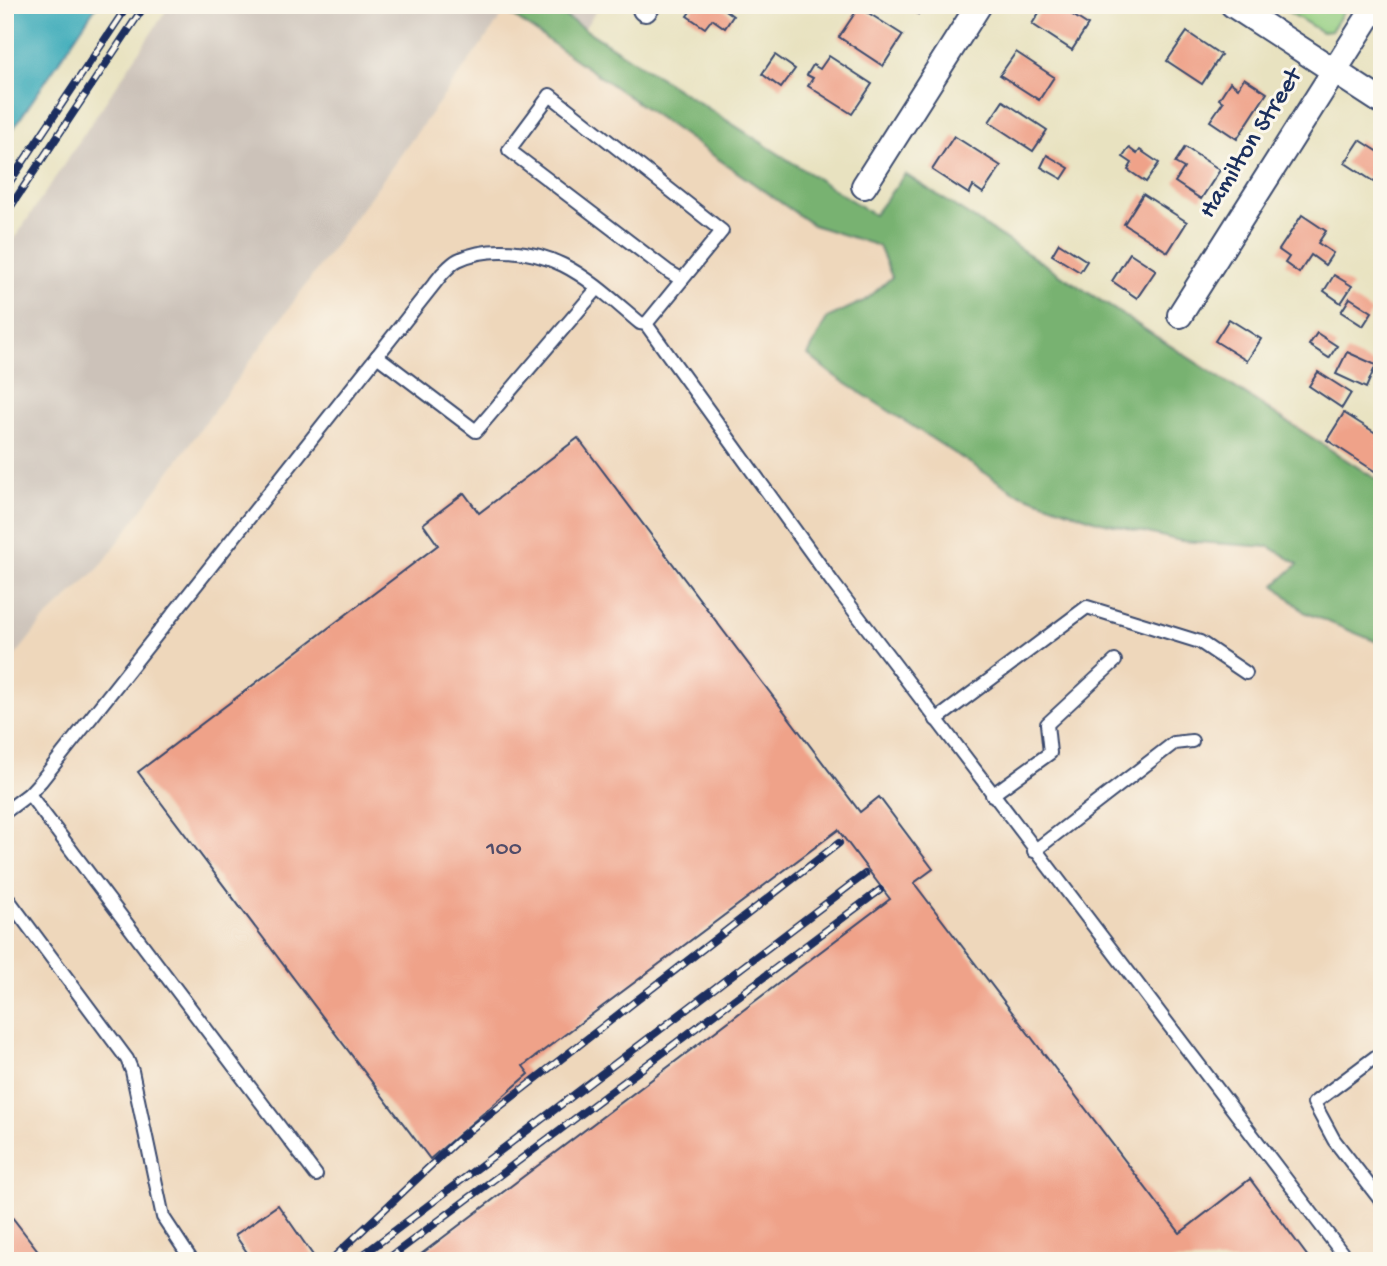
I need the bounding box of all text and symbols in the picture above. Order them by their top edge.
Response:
street label: Hamilton Street [1194,61,1312,225]
house number: 100 [485,836,522,863]

